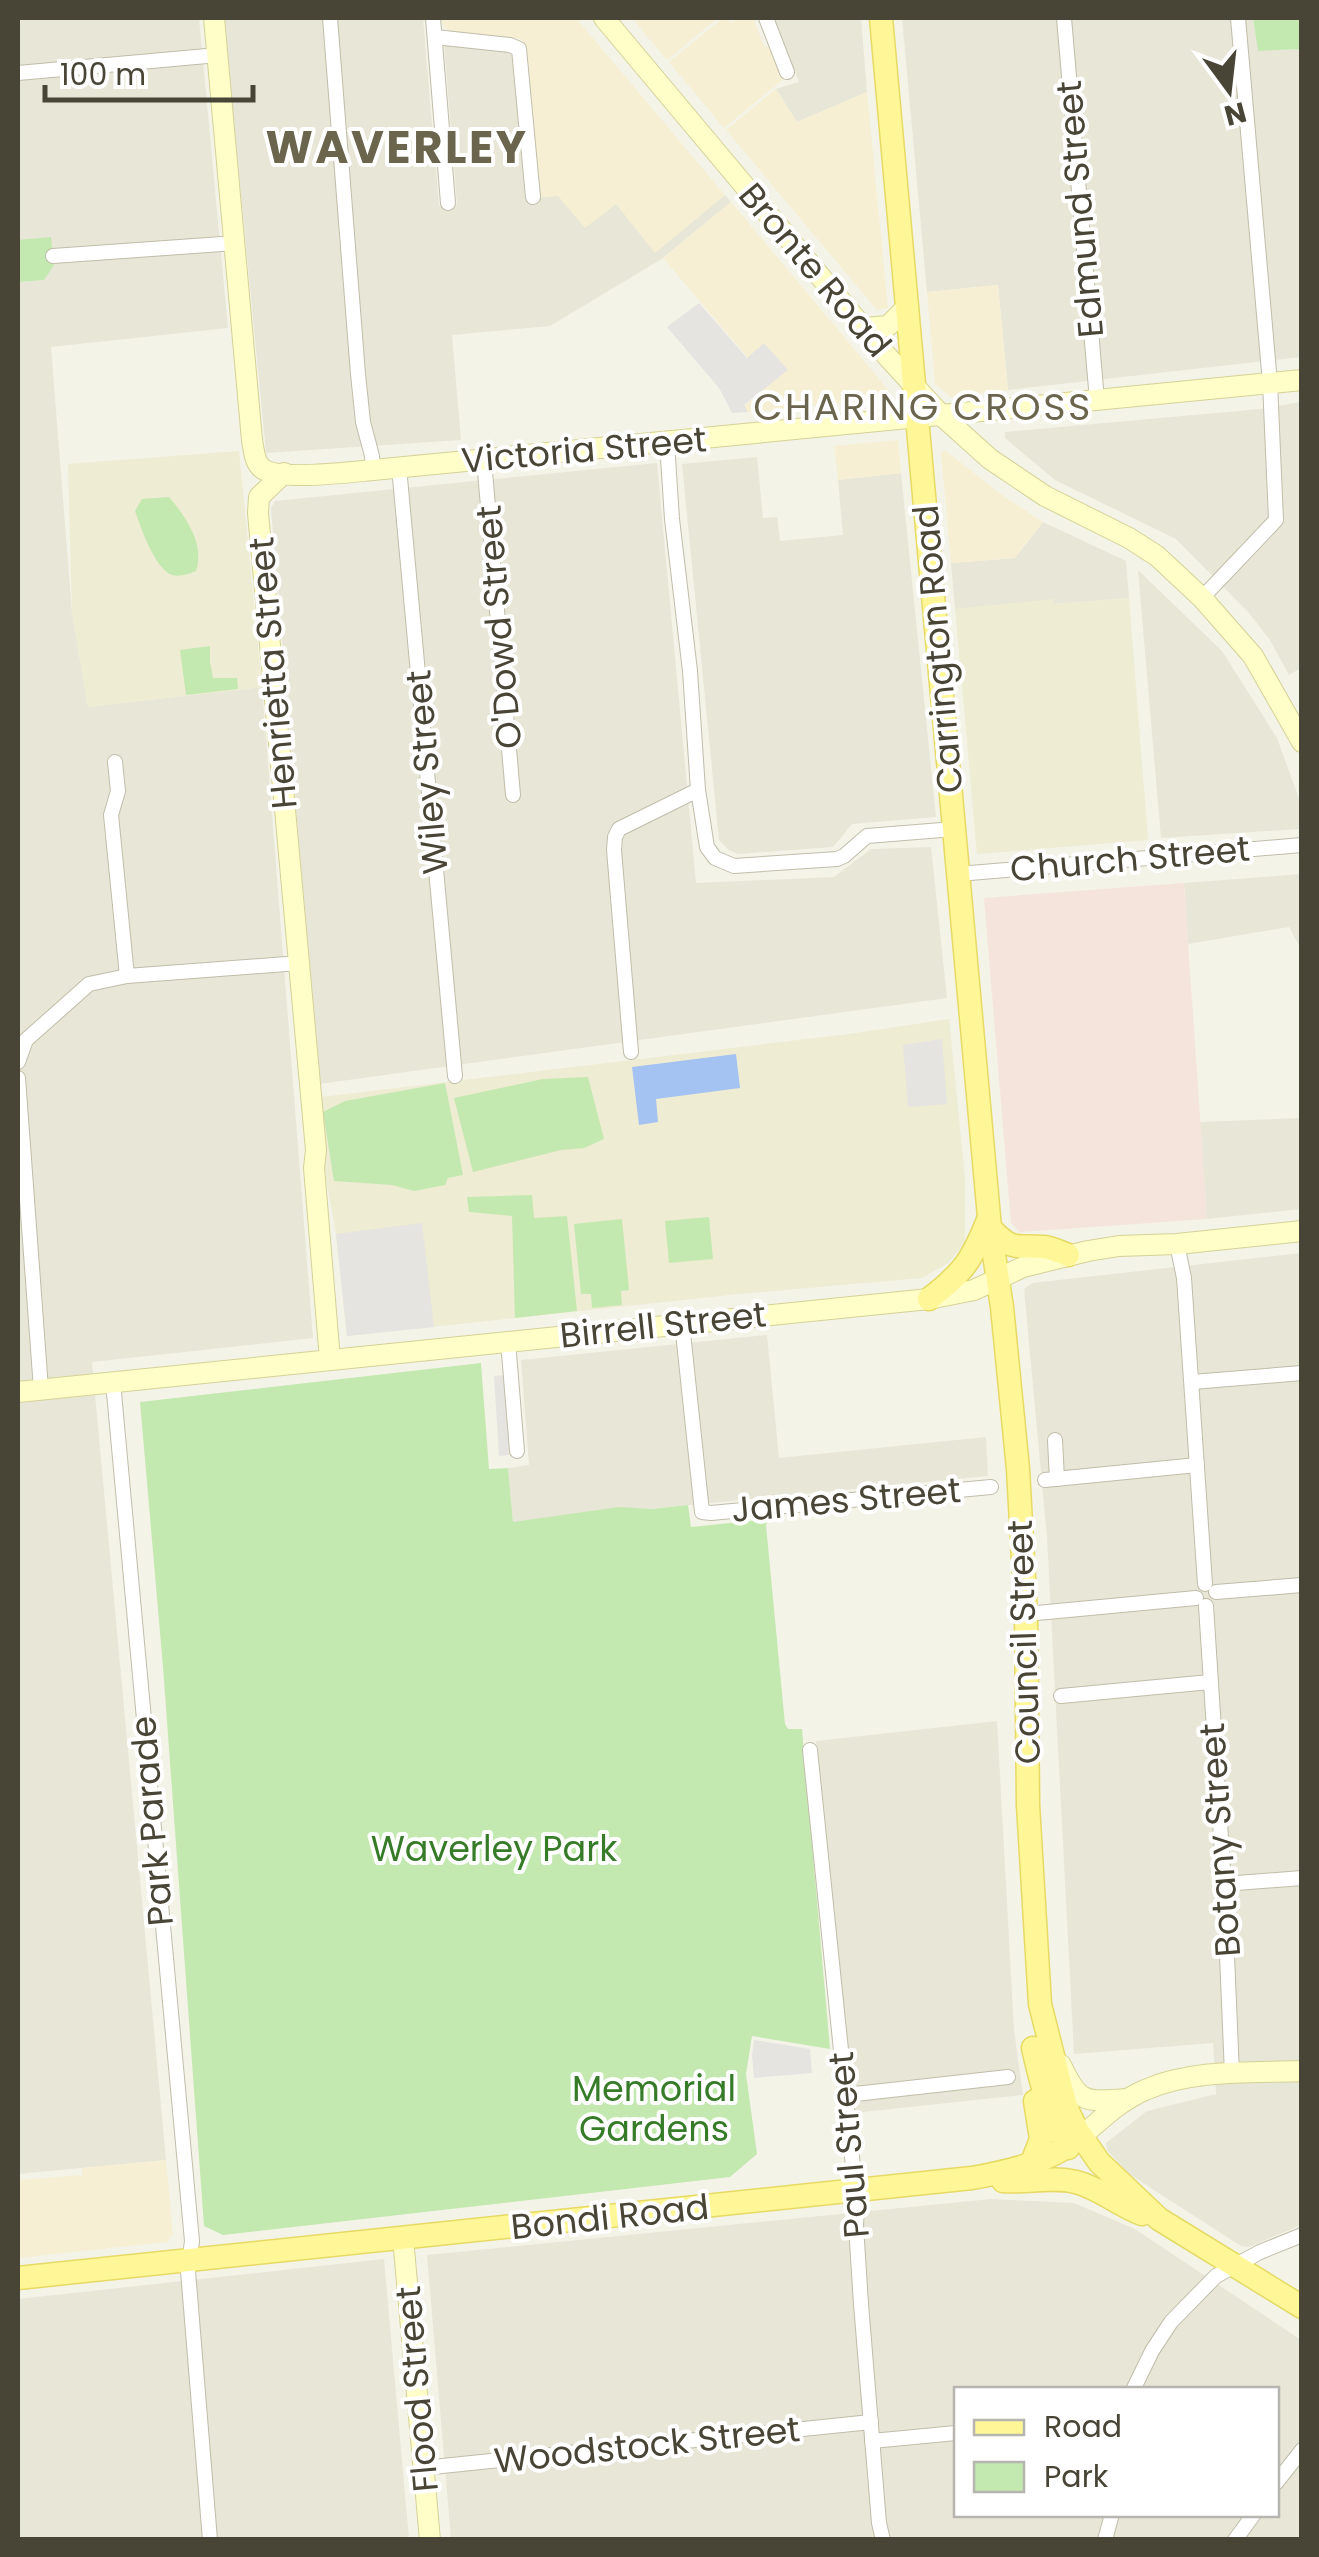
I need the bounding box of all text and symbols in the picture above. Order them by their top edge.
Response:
scale bar [45,40,252,102]
north arrow [1179,40,1279,140]
text: 100 m [60,53,146,96]
street label: Edmund Street [1044,78,1115,340]
text: N [1220,92,1251,135]
district label: WAVERLEY [265,116,529,179]
street label: Bronte Road [728,172,903,367]
district label: CHARING CROSS [753,380,1093,433]
street label: Victoria Street [459,414,709,485]
street label: O'Dowd Street [463,503,534,751]
street label: Carrington Road [900,503,975,795]
street label: Henrietta Street [236,535,309,811]
street label: Wiley Street [393,668,460,876]
street label: Church Street [1008,824,1252,893]
street label: Birrell Street [557,1289,768,1360]
street label: James Street [729,1465,963,1534]
street label: Council Street [995,1519,1052,1765]
street label: Park Parade [118,1714,185,1928]
street label: Botany Street [1187,1722,1252,1959]
park label: Waverley Park [371,1824,617,1873]
street label: Paul Street [816,2050,881,2240]
park label: Memorial Gardens [572,2064,736,2153]
street label: Bondi Road [508,2182,711,2251]
street label: Flood Street [383,2284,450,2494]
legend [954,2387,1279,2517]
street label: Woodstock Street [492,2404,802,2485]
text: Road [1044,2405,1122,2448]
text: Park [1044,2455,1109,2498]

